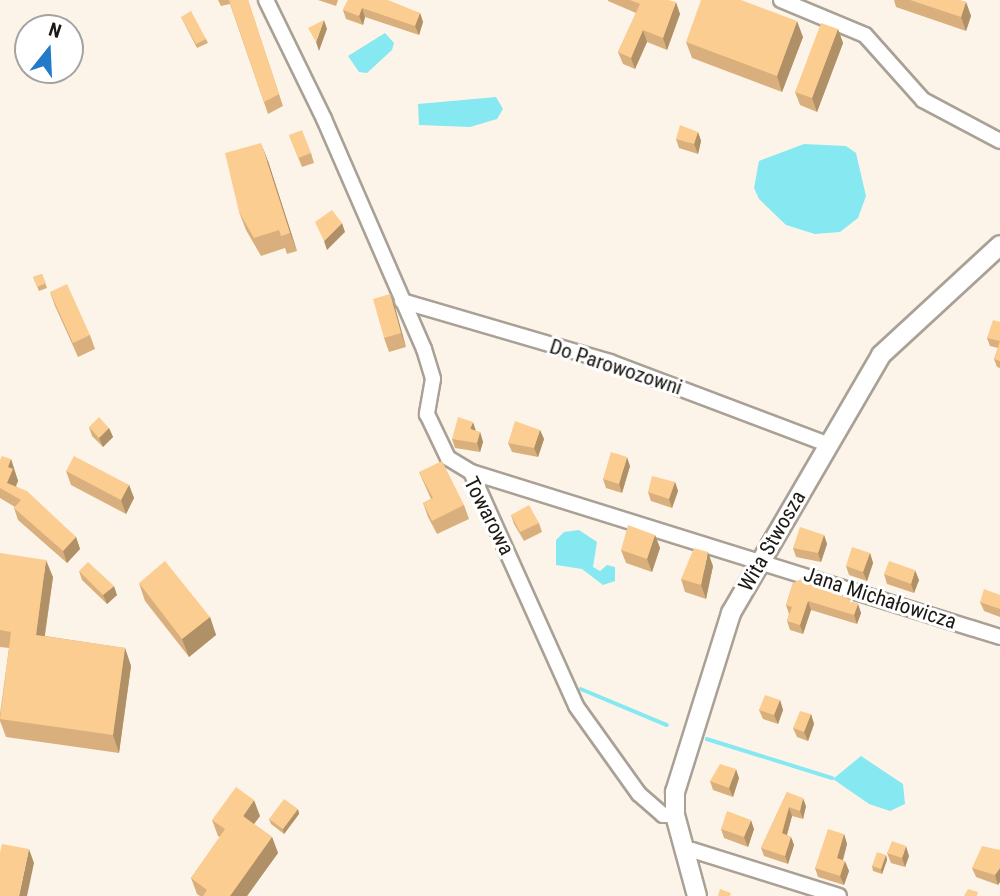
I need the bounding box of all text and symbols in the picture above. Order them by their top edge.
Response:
north arrow [14,14,84,84]
text: N [46,18,64,43]
street label: Do Parowozowni [547,334,685,400]
street label: Towarowa [459,473,519,559]
street label: Wita Stwosza [733,486,811,596]
street label: Jana Michałowicza [800,561,960,635]

